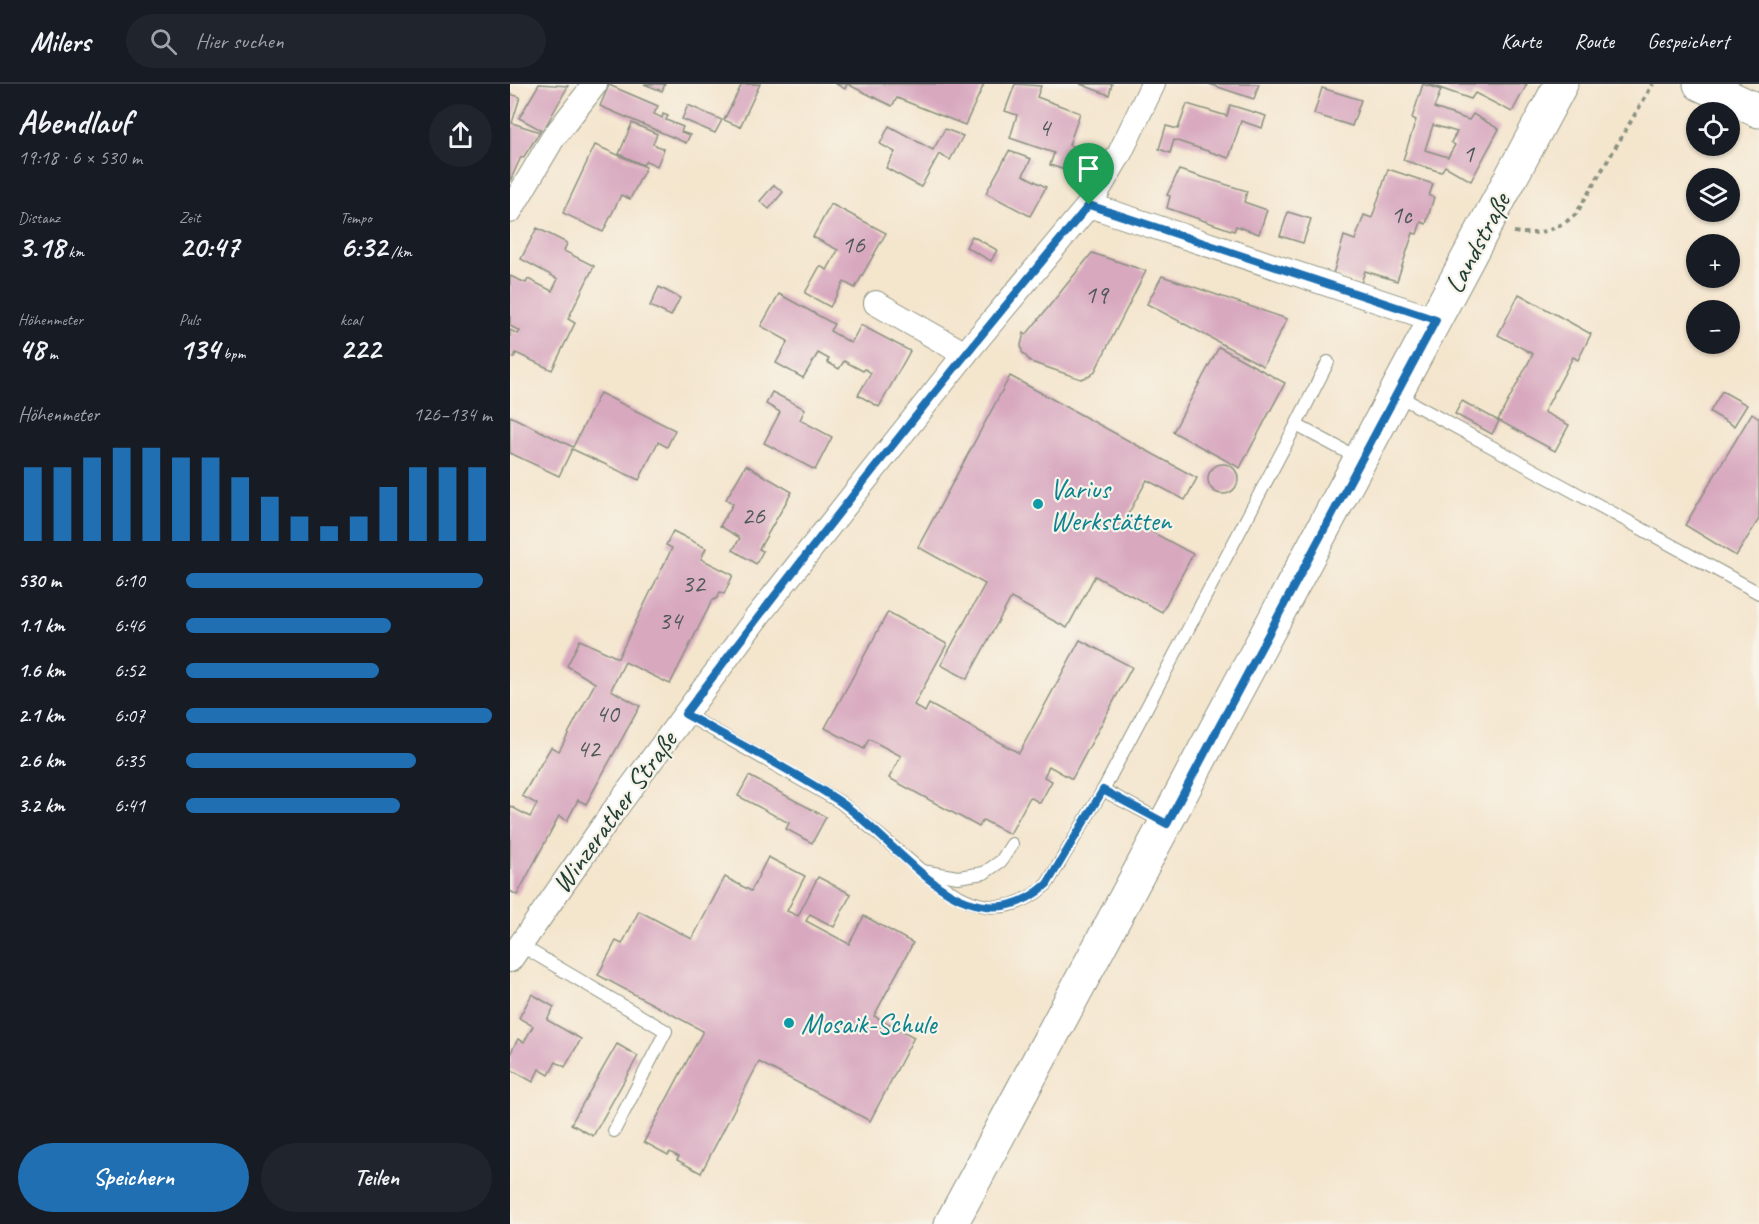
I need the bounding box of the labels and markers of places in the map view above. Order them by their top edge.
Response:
pin [1063,143,1114,205]
place label: Varius Werkstätten [1050,471,1173,538]
marker: Varius Werkstätten [1031,497,1045,511]
place label: Mosaik-Schule [801,1006,938,1041]
marker: Mosaik-Schule [782,1016,796,1030]

